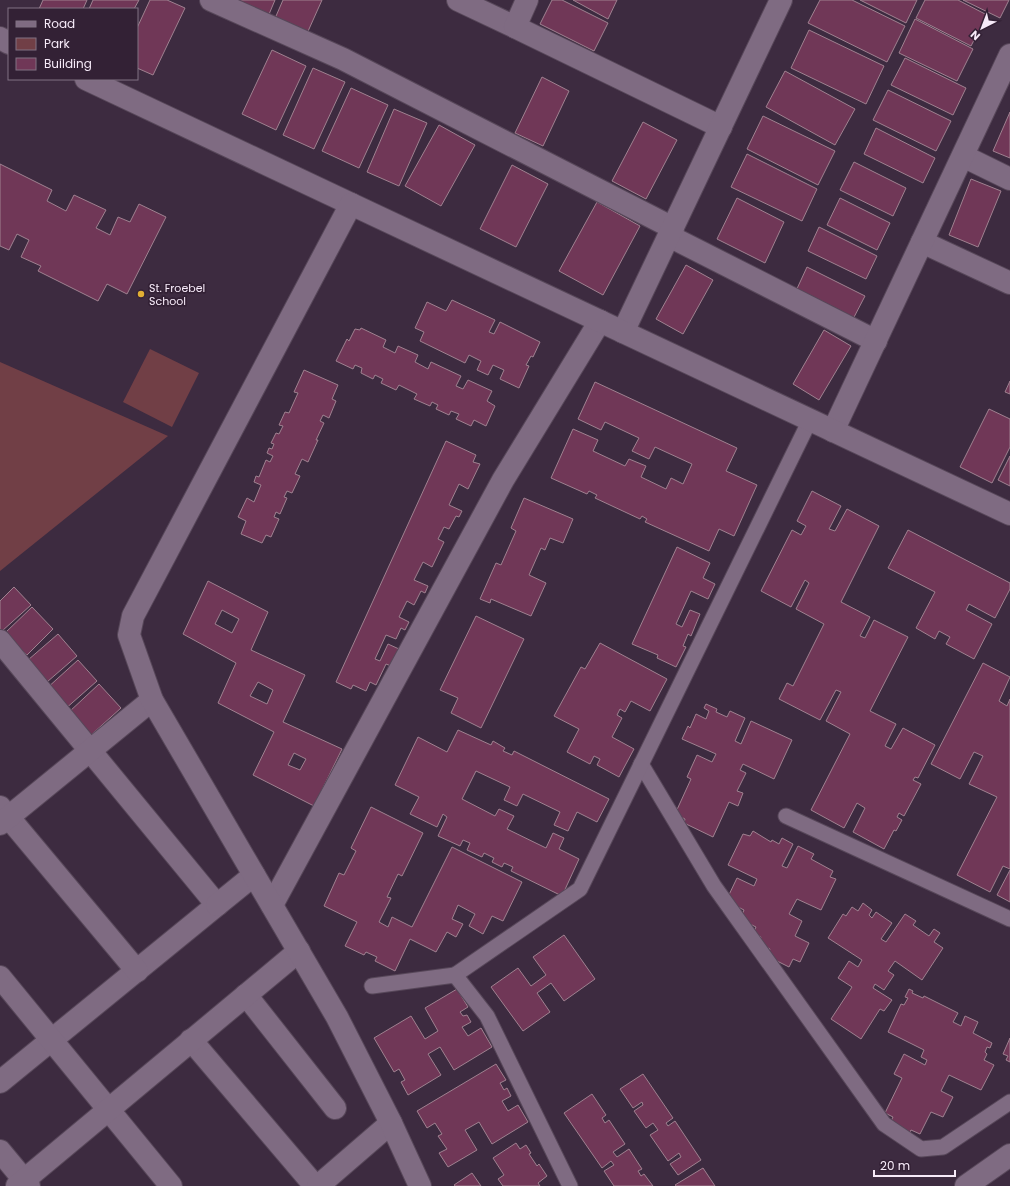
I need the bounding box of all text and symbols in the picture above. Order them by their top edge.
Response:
legend [8,8,138,80]
north arrow [962,8,1002,48]
text: Road [44,15,75,32]
text: N [967,27,984,44]
text: Park [44,35,71,52]
text: Building [44,55,92,72]
place label: St. Froebel School [149,280,205,309]
marker: St. Froebel School [136,289,146,299]
scale bar [874,1152,955,1178]
text: 20 m [880,1157,910,1174]

